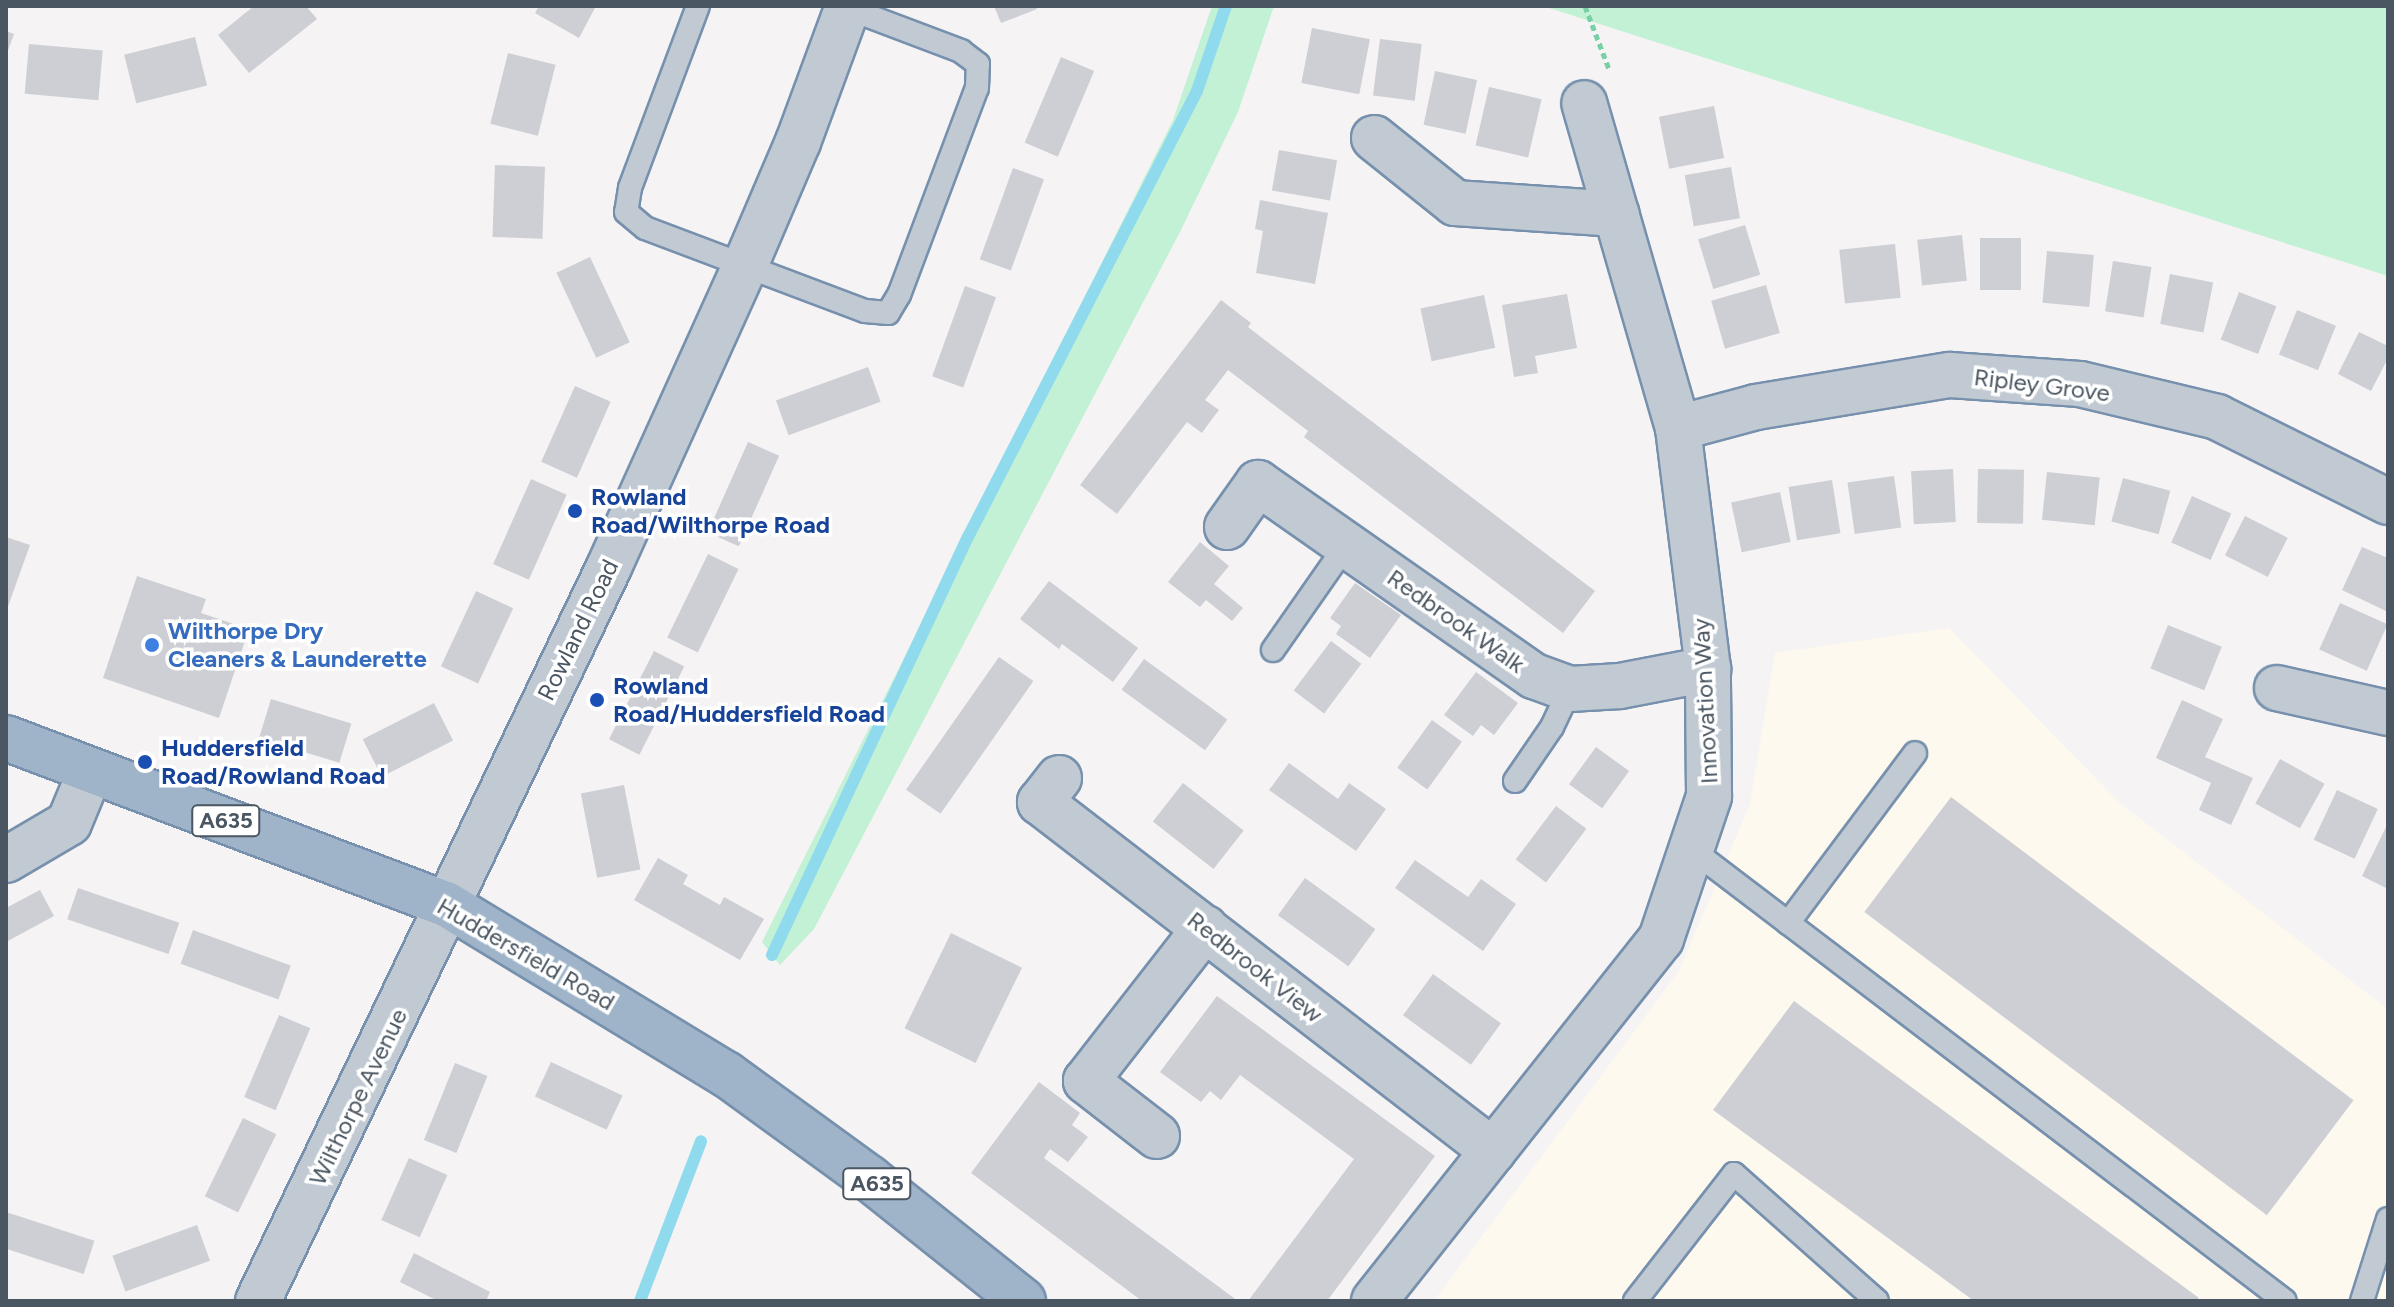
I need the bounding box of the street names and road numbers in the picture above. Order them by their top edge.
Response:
street label: Ripley Grove [1972,362,2112,408]
street label: Rowland Road [531,555,625,705]
street label: Redbrook Walk [1382,563,1530,679]
street label: Innovation Way [1686,617,1724,785]
road number: A635 [190,803,262,839]
street label: Huddersfield Road [432,892,620,1016]
street label: Redbrook View [1182,905,1328,1029]
street label: Wilthorpe Avenue [303,1004,413,1190]
road number: A635 [841,1166,913,1202]

